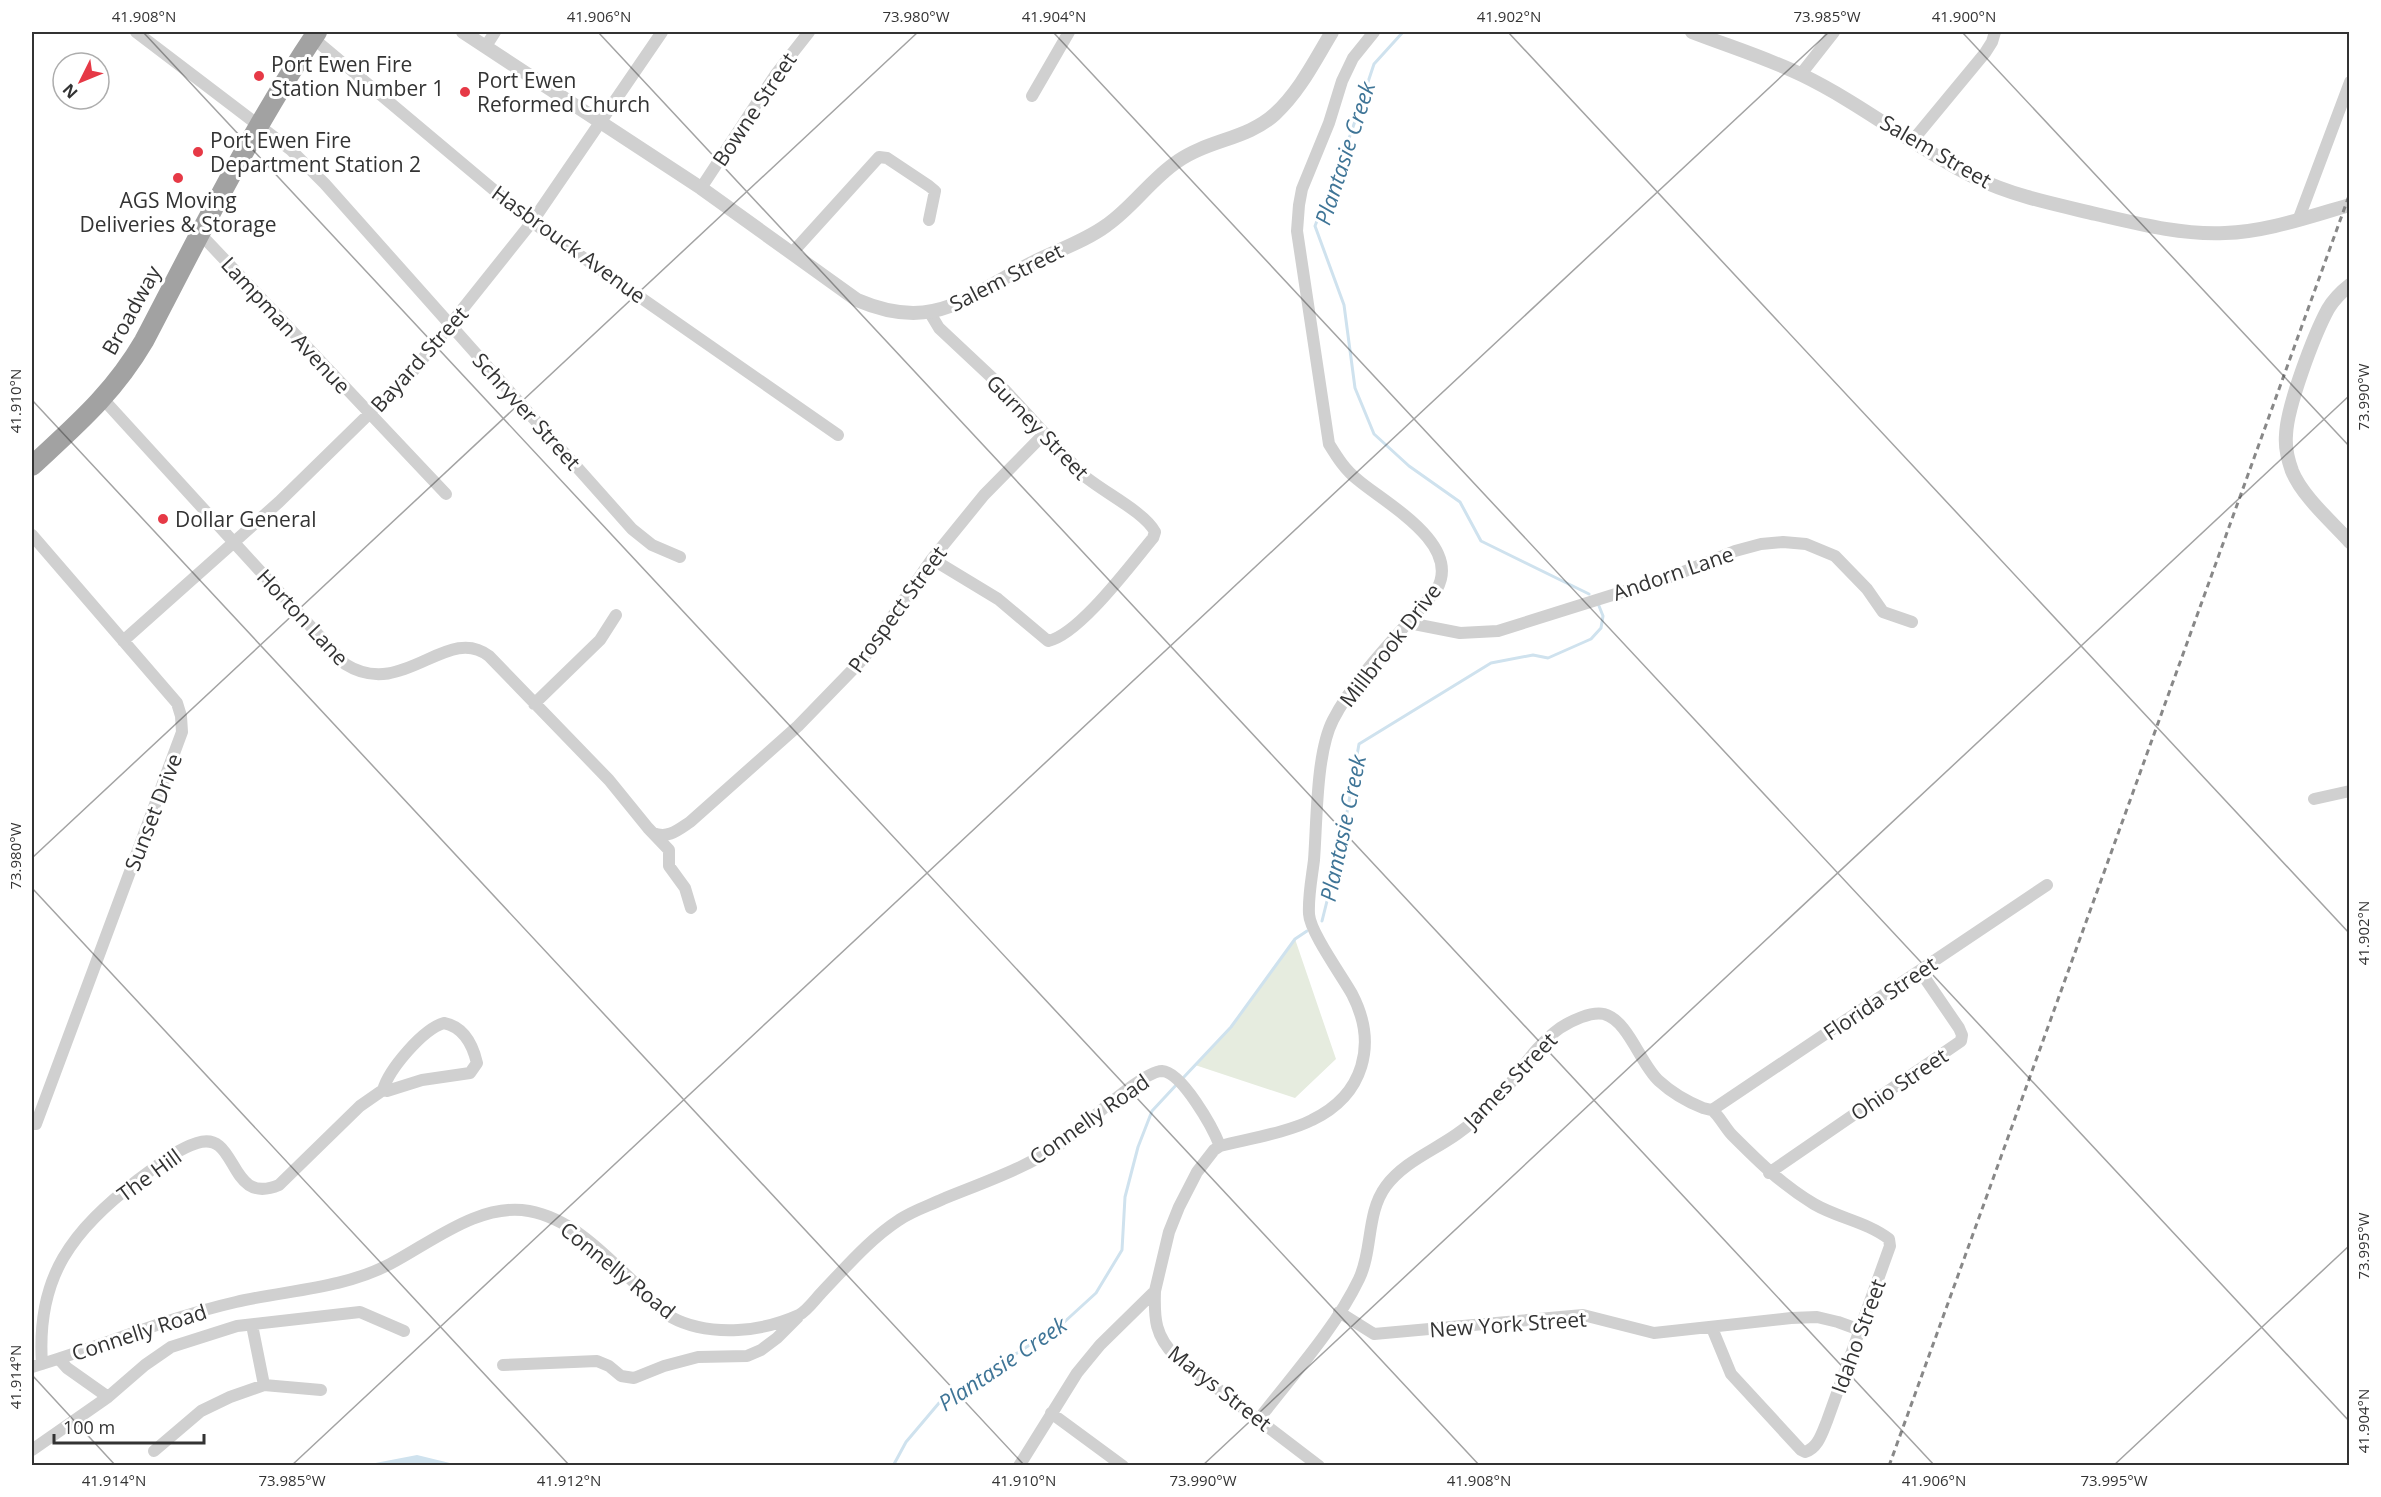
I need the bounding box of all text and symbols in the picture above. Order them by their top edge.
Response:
text: 41.908°N [112,6,176,26]
text: 41.906°N [567,6,631,26]
text: 73.980°W [882,6,950,26]
text: 41.904°N [1022,6,1086,26]
text: 41.902°N [1477,6,1541,26]
text: 73.985°W [1793,6,1861,26]
text: 41.900°N [1932,6,1996,26]
street label: Bowne Street [706,47,802,171]
place label: Port Ewen Fire Station Number 1 [271,50,444,102]
north arrow [51,51,111,111]
place label: Port Ewen Reformed Church [477,66,650,118]
marker: Port Ewen Fire Station Number 1 [252,69,266,83]
water label: Plantasie Creek [1307,76,1382,228]
text: N [58,79,83,103]
marker: Port Ewen Reformed Church [458,85,472,99]
street label: Salem Street [1875,108,1997,194]
place label: Port Ewen Fire Department Station 2 [210,126,421,178]
marker: Port Ewen Fire Department Station 2 [191,145,205,159]
marker: AGS Moving Deliveries & Storage [171,171,185,185]
street label: Hasbrouck Avenue [486,179,652,309]
place label: AGS Moving Deliveries & Storage [80,186,276,238]
street label: Salem Street [944,236,1068,318]
street label: Lampman Avenue [215,251,357,399]
street label: Broadway [95,260,167,360]
street label: Bayard Street [364,300,474,418]
street label: Schryver Street [467,346,587,476]
text: 73.990°W [2353,363,2373,431]
street label: Gurney Street [981,368,1095,486]
text: 41.910°N [5,369,25,433]
place label: Dollar General [175,505,316,533]
marker: Dollar General [156,512,170,526]
street label: Andorn Lane [1609,539,1737,607]
street label: Prospect Street [842,540,952,678]
street label: Horton Lane [251,563,355,671]
street label: Millbrook Drive [1333,578,1447,712]
street label: Sunset Drive [118,749,188,875]
water label: Plantasie Creek [1312,751,1372,904]
text: 73.980°W [5,822,25,890]
text: 41.902°N [2353,901,2373,965]
street label: Florida Street [1818,950,1942,1046]
street label: James Street [1456,1026,1563,1135]
street label: Ohio Street [1845,1041,1953,1127]
street label: Connelly Road [1024,1067,1154,1171]
street label: The Hill [111,1142,187,1208]
text: 73.995°W [2353,1212,2373,1280]
street label: Connelly Road [555,1215,681,1325]
street label: Idaho Street [1824,1275,1892,1397]
street label: Connelly Road [68,1297,210,1367]
street label: New York Street [1428,1305,1588,1343]
water label: Plantasie Creek [932,1308,1073,1417]
street label: Marys Street [1163,1339,1277,1437]
text: 41.914°N [5,1345,25,1409]
text: 41.904°N [2353,1389,2373,1453]
scale bar [54,1407,204,1445]
text: 100 m [63,1415,115,1439]
text: 41.914°N [82,1470,146,1490]
text: 73.985°W [258,1470,326,1490]
text: 41.912°N [537,1470,601,1490]
text: 41.910°N [992,1470,1056,1490]
text: 73.990°W [1169,1470,1237,1490]
text: 41.908°N [1447,1470,1511,1490]
text: 41.906°N [1902,1470,1966,1490]
text: 73.995°W [2080,1470,2148,1490]

